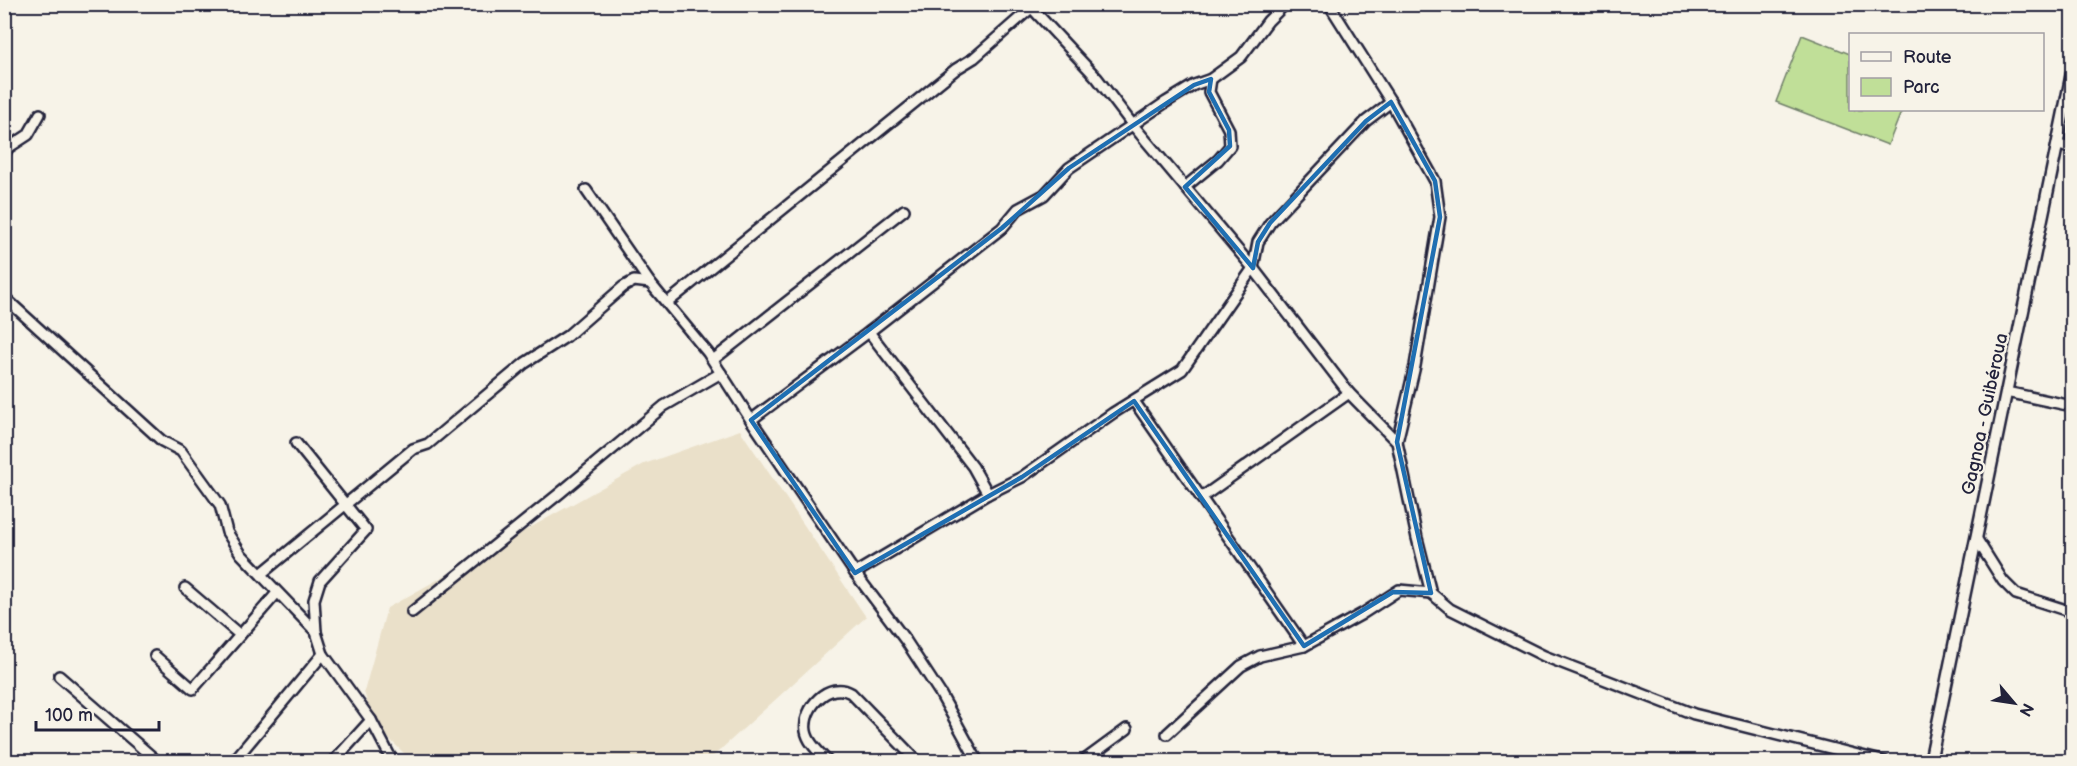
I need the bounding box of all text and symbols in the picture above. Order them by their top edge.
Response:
legend [1849,33,2044,111]
text: Route [1903,47,1952,68]
text: Parc [1903,77,1940,98]
street label: Gagnoa - Guibéroua [1958,331,2012,497]
north arrow [1984,673,2044,733]
scale bar [36,694,159,732]
text: N [2015,700,2037,719]
text: 100 m [45,705,93,726]

